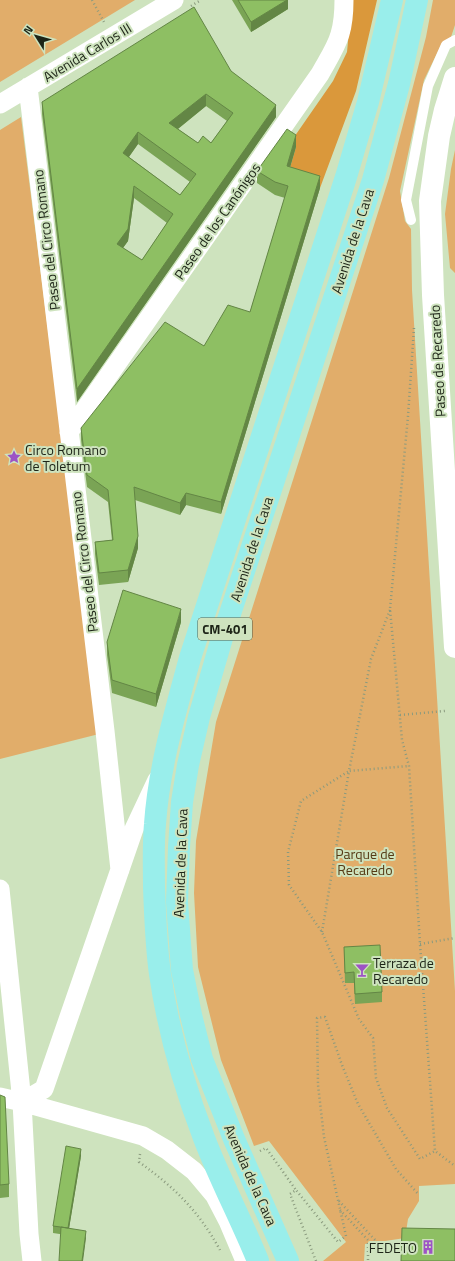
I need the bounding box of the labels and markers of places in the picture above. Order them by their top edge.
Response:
place label: Circo Romano de Toletum [25,439,106,476]
place icon: Circo Romano de Toletum [6,449,22,465]
place label: Terraza de Recaredo [373,952,434,989]
bar icon: Terraza de Recaredo [354,962,370,978]
place label: FEDETO [369,1237,417,1258]
building icon: FEDETO [420,1239,436,1255]

